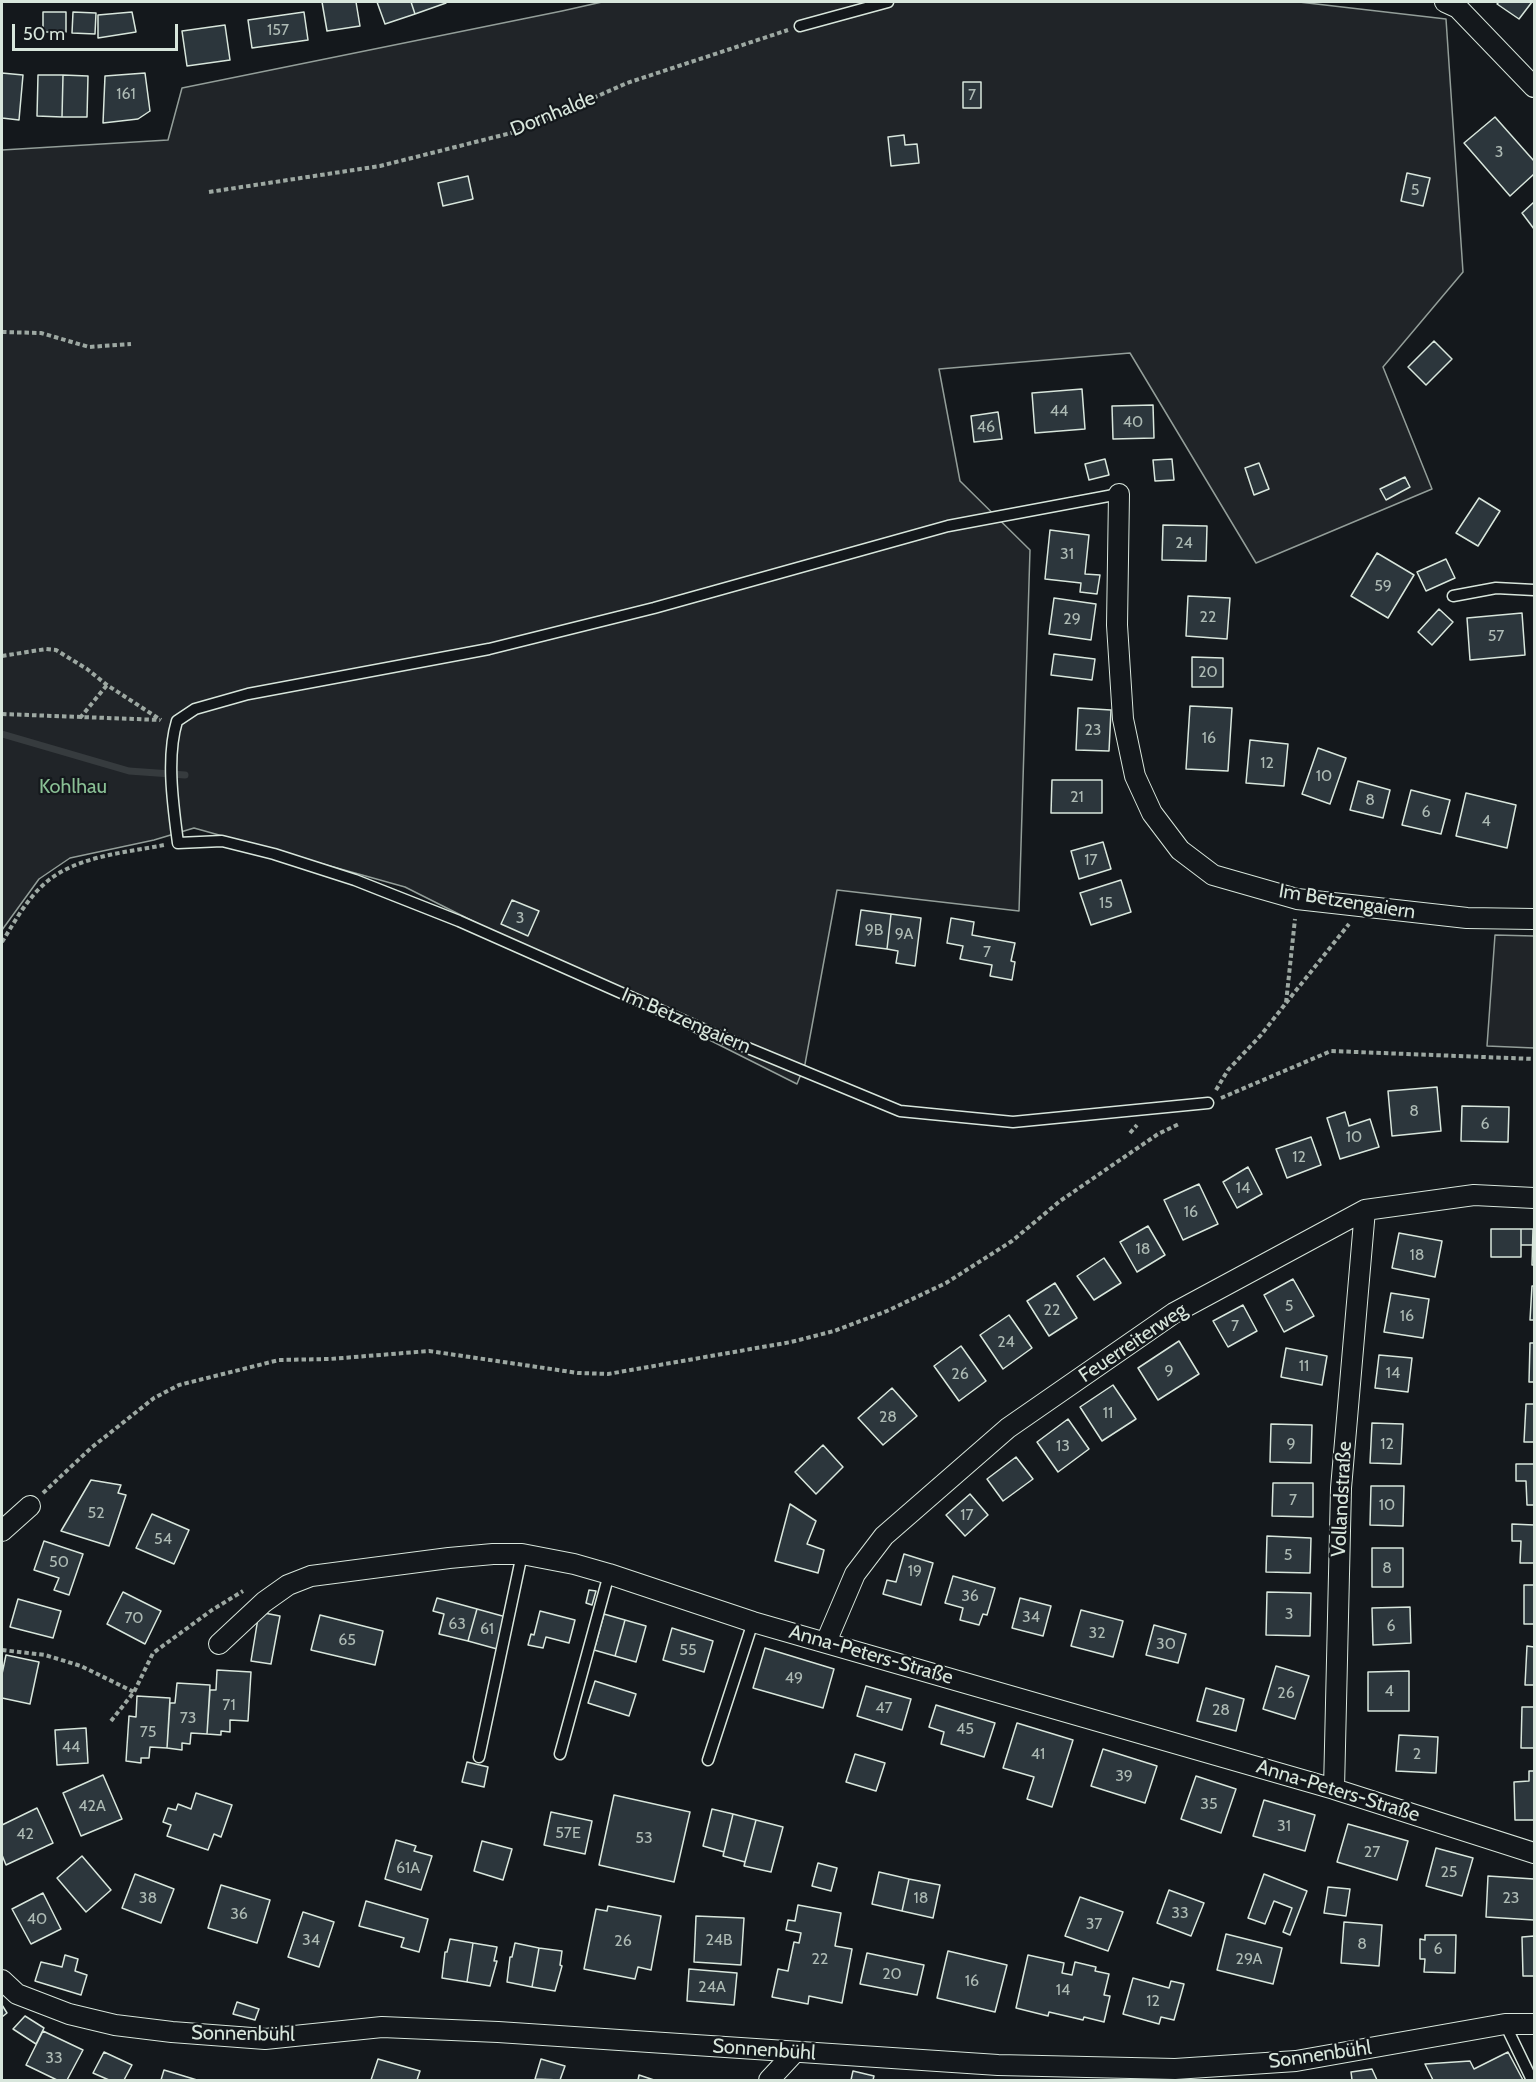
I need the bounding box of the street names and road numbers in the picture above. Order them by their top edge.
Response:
street label: Dornhalde [507,86,599,142]
street label: Im Betzengaiern [1277,879,1417,925]
street label: Im Betzengaiern [618,983,754,1059]
street label: Feuerreiterweg [1074,1298,1192,1388]
street label: Vollandstraße [1327,1441,1357,1557]
street label: Anna-Peters-Straße [786,1620,956,1690]
street label: Anna-Peters-Straße [1253,1755,1423,1827]
street label: Sonnenbühl [191,2021,295,2047]
street label: Sonnenbühl [711,2034,817,2066]
street label: Sonnenbühl [1267,2036,1373,2074]

